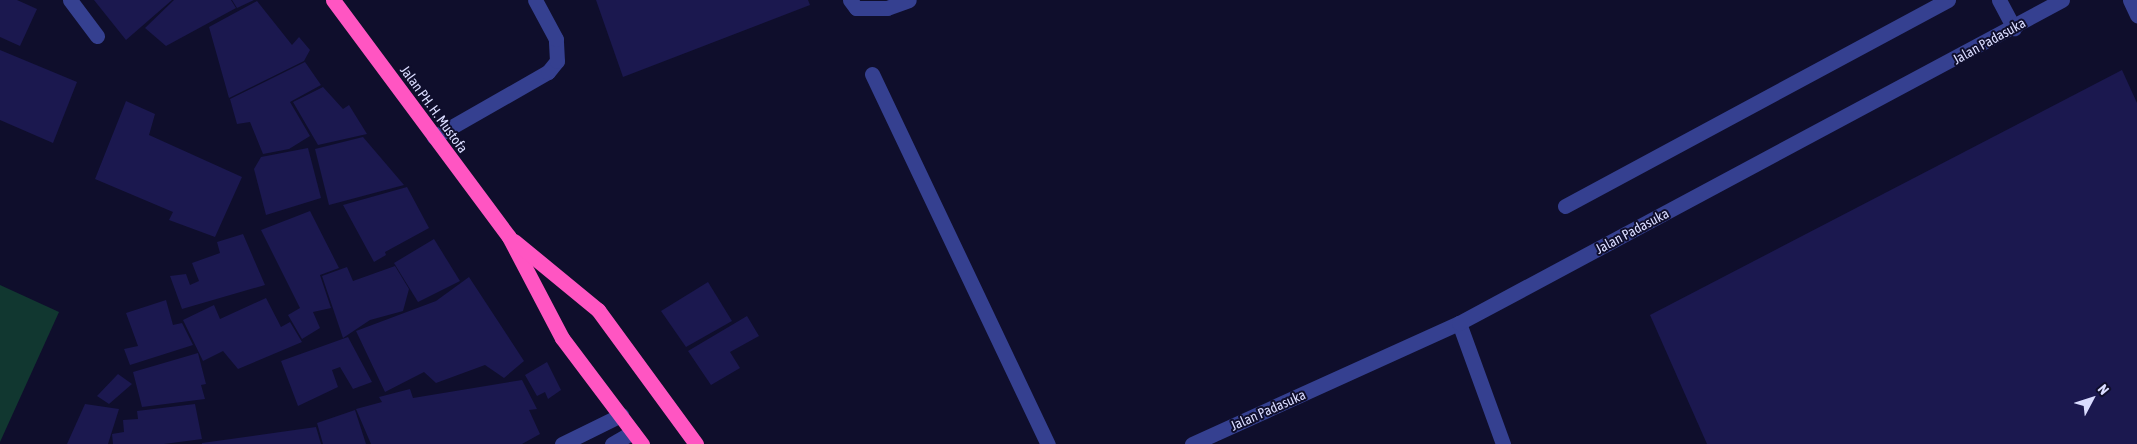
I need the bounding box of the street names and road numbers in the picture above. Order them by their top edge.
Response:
street label: Jalan Padasuka [1950,14,2028,68]
street label: Jalan PH. H. Mustofa [397,62,471,156]
street label: Jalan Padasuka [1593,205,1671,257]
street label: Jalan Padasuka [1228,386,1308,434]

